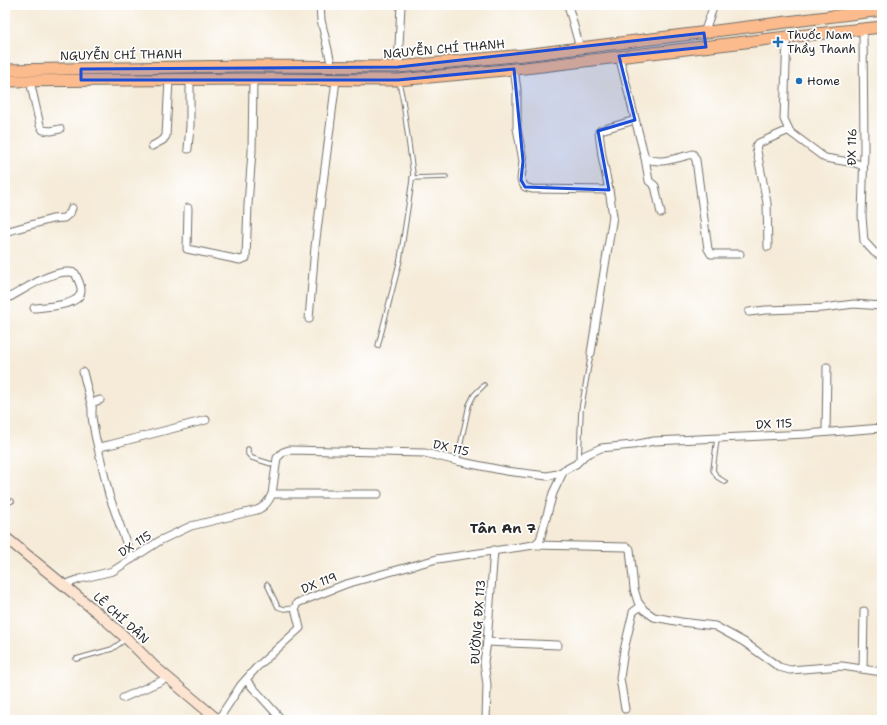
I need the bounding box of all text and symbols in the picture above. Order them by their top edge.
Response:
place label: Thuốc Nam Thầy Thanh [787,27,856,57]
street label: NGUYỄN CHÍ THANH [382,35,506,62]
marker: Thuốc Nam Thầy Thanh [772,36,784,48]
street label: NGUYỄN CHÍ THANH [60,45,183,64]
place label: Home [807,73,840,89]
marker: Home [794,76,804,86]
street label: ĐX 116 [844,128,860,166]
street label: DX 115 [755,415,793,433]
street label: DX 115 [431,436,471,460]
district label: Tân An 7 [470,519,536,537]
street label: DX 115 [115,527,155,561]
street label: DX 119 [299,569,339,597]
street label: ĐƯỜNG ĐX 113 [467,579,489,665]
street label: LÊ CHÍ DÂN [90,589,152,647]

